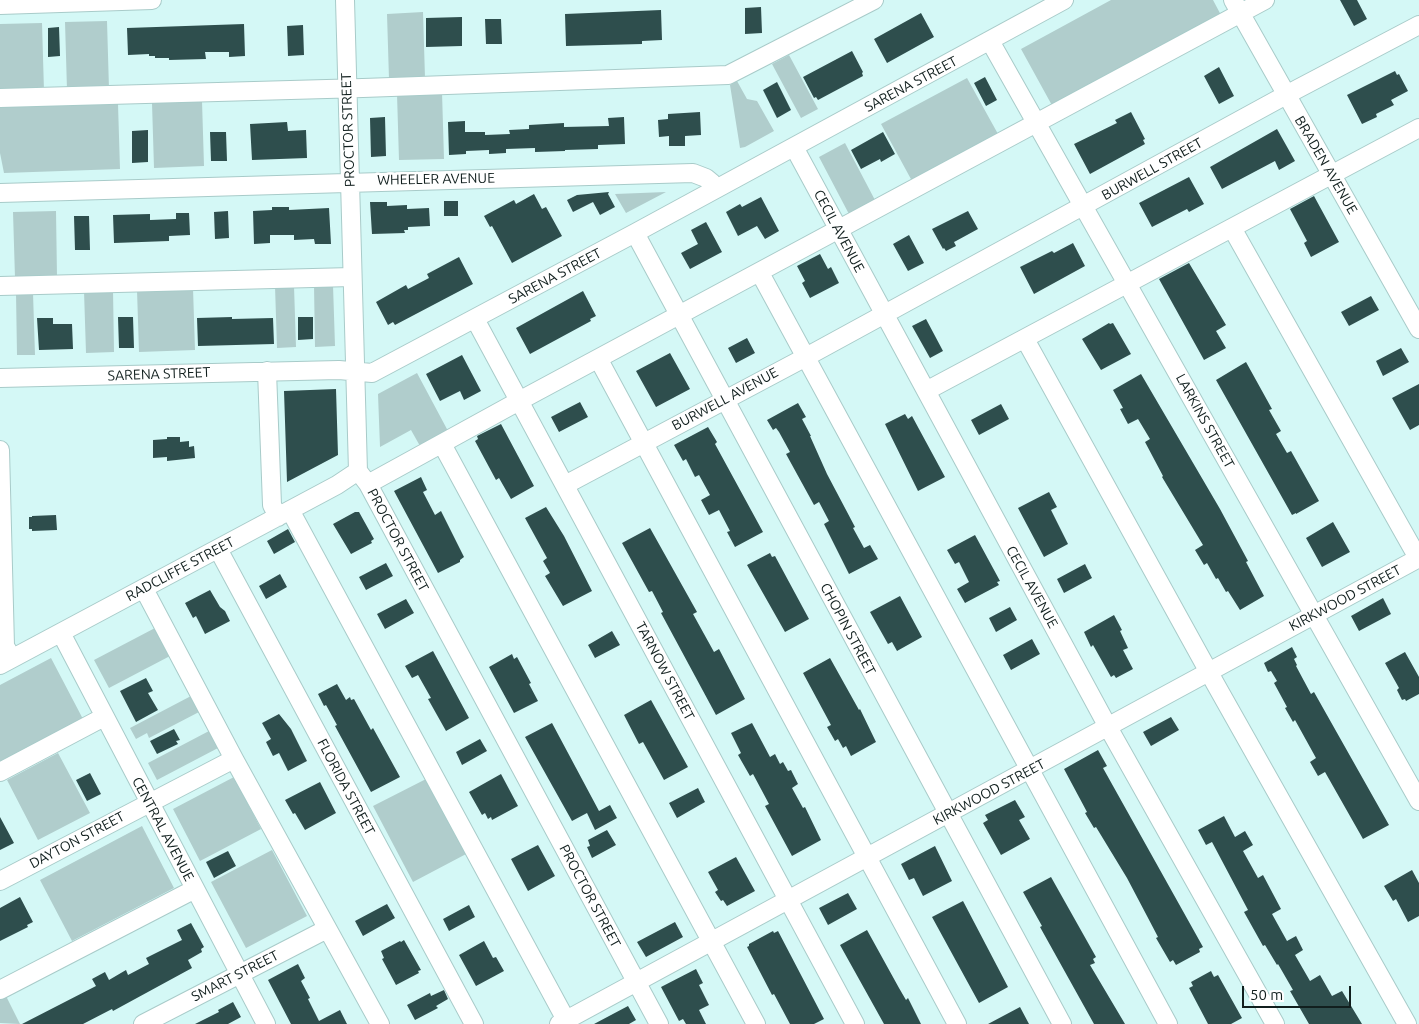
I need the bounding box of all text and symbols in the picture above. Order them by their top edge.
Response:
street label: SARENA STREET [862,52,960,116]
street label: PROCTOR STREET [338,73,358,187]
street label: BRADEN AVENUE [1291,113,1361,217]
street label: BURWELL STREET [1099,134,1205,204]
street label: WHEELER AVENUE [377,170,495,188]
street label: CECIL AVENUE [810,187,868,275]
street label: SARENA STREET [506,244,604,308]
street label: SARENA STREET [107,364,211,384]
street label: BURWELL AVENUE [669,364,781,434]
street label: LARKINS STREET [1172,371,1238,471]
street label: PROCTOR STREET [364,486,432,594]
street label: RADCLIFFE STREET [123,533,237,605]
street label: CECIL AVENUE [1003,543,1061,631]
street label: KIRKWOOD STREET [1286,561,1404,635]
street label: CHOPIN STREET [817,580,879,678]
street label: TARNOW STREET [632,619,698,723]
street label: FLORIDA STREET [314,736,378,838]
street label: KIRKWOOD STREET [930,755,1048,829]
street label: CENTRAL AVENUE [129,774,197,884]
street label: DAYTON STREET [27,808,127,872]
street label: PROCTOR STREET [556,842,624,950]
street label: SMART STREET [189,947,281,1005]
scale bar [1244,976,1353,1008]
text: 50 m [1250,986,1283,1003]

